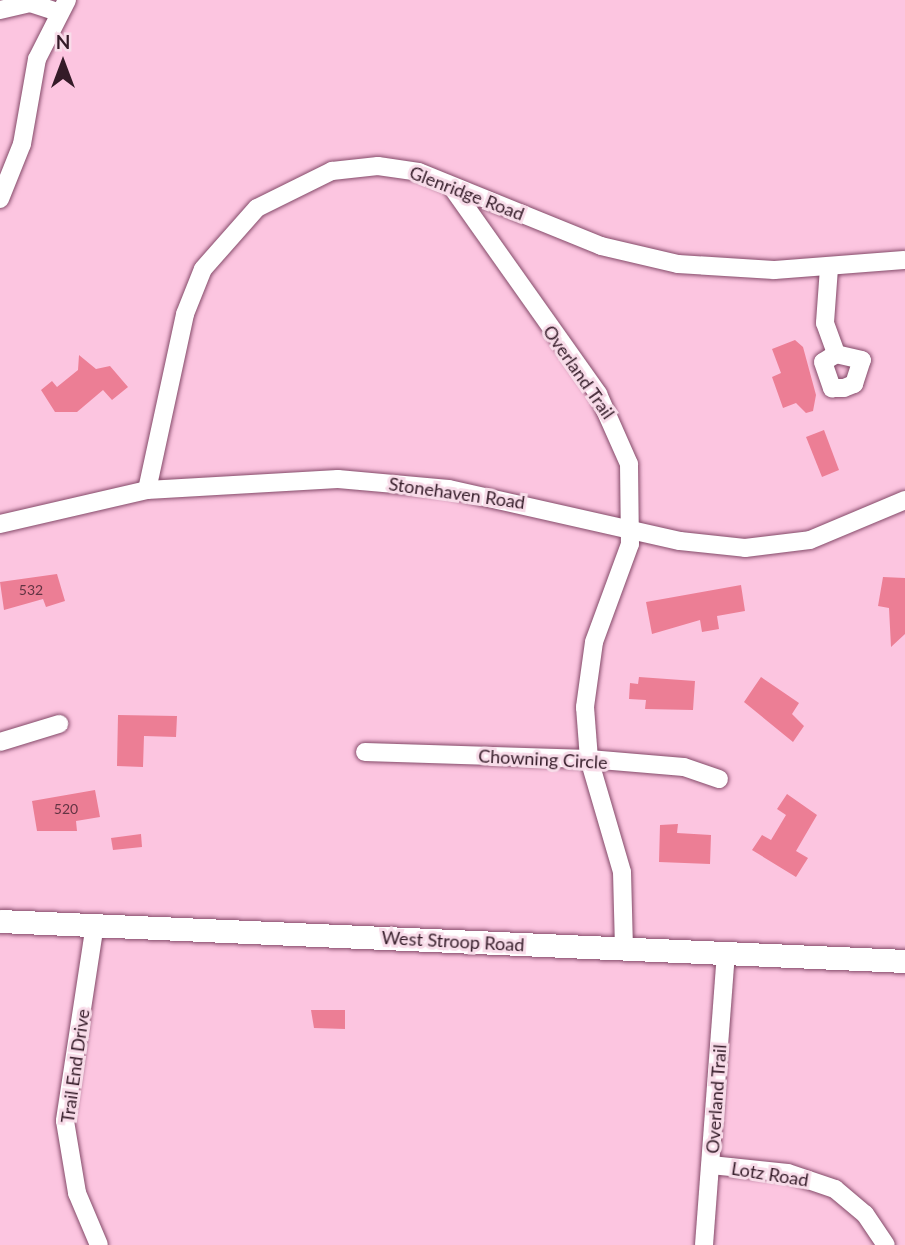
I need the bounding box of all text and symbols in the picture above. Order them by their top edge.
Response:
north arrow [28,28,98,98]
text: N [56,30,70,53]
street label: Glenridge Road [407,161,527,225]
street label: Overland Trail [539,321,619,423]
street label: Stonehaven Road [387,473,527,513]
house number: 532 [19,582,43,598]
street label: Chowning Circle [478,745,608,773]
house number: 520 [54,801,78,817]
street label: West Stroop Road [381,926,525,956]
street label: Trail End Drive [56,1008,94,1124]
street label: Overland Trail [701,1043,731,1155]
street label: Lotz Road [730,1157,810,1191]

